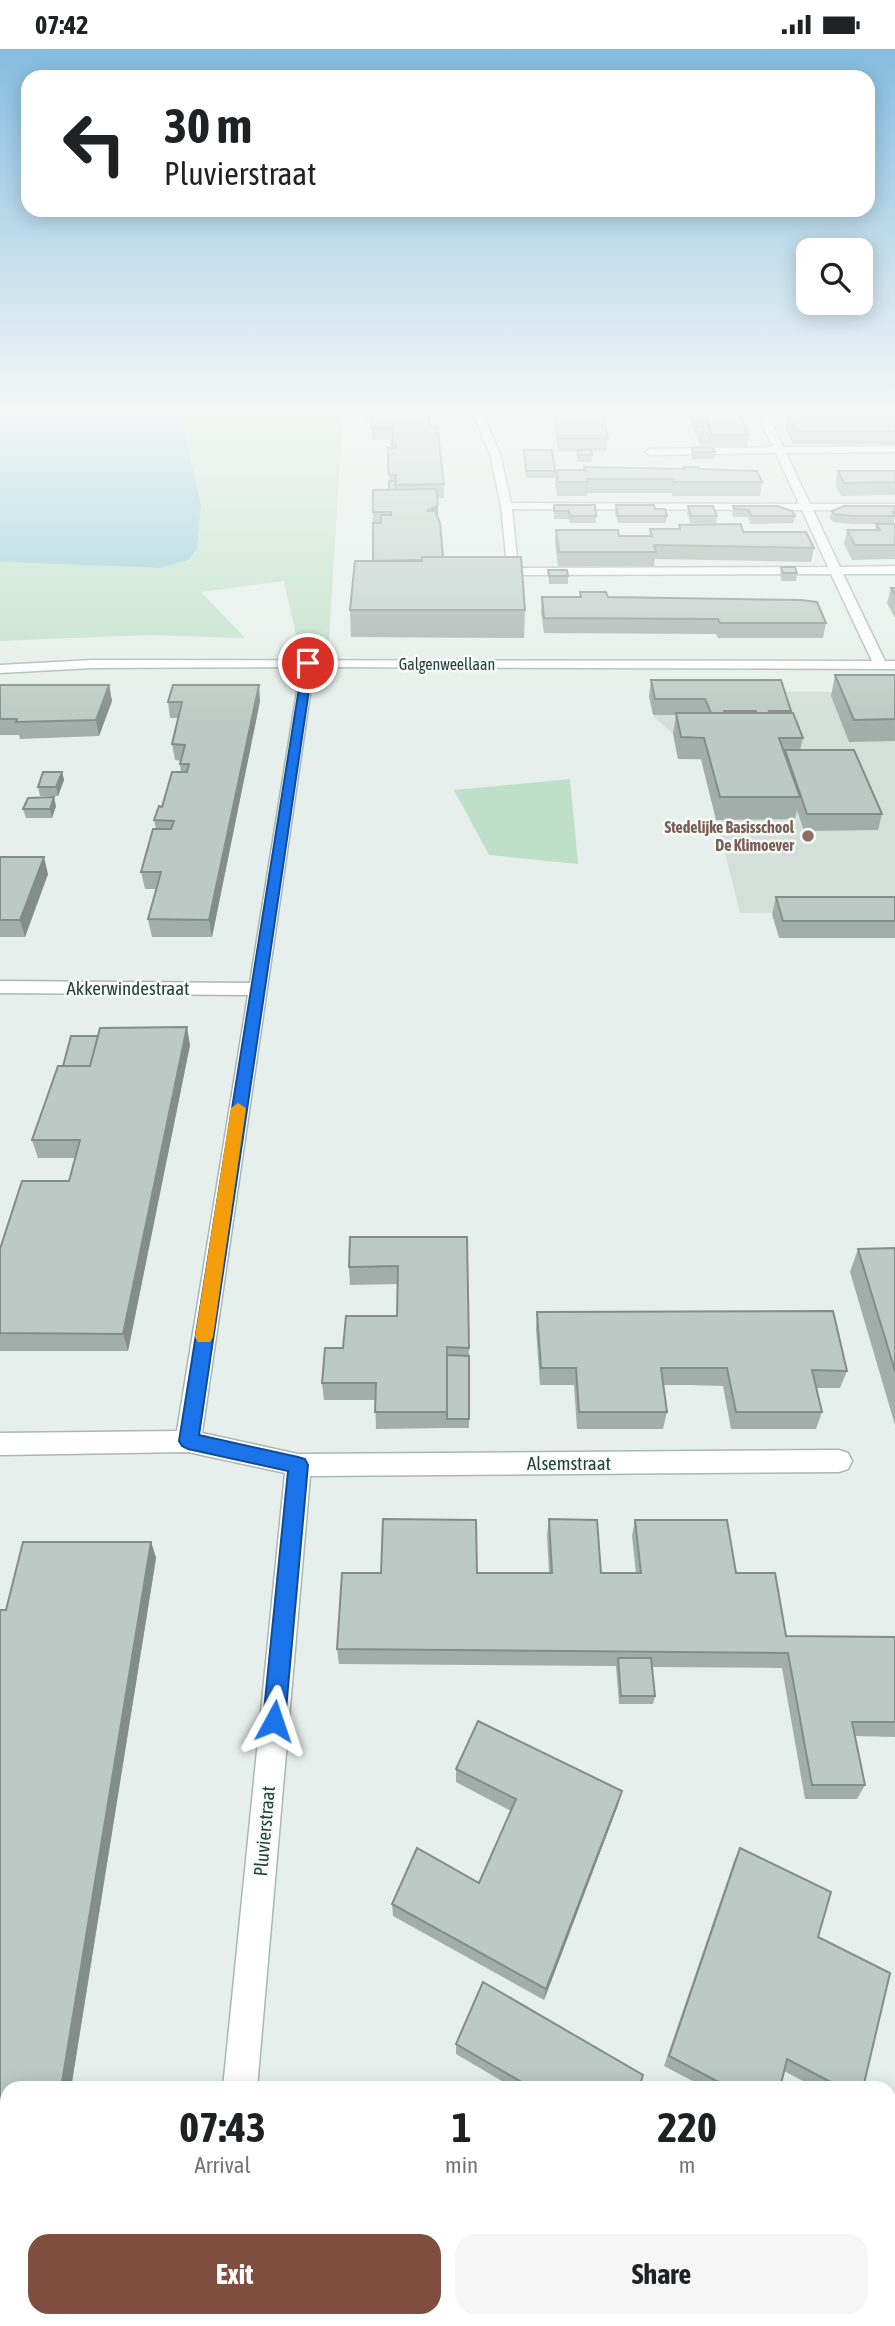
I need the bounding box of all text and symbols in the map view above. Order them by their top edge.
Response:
text: 07:42 [35,10,89,40]
text: 30 m [164,97,252,153]
icon: left [49,98,140,189]
text: Pluvierstraat [164,155,316,192]
map controls [796,238,873,315]
button: search [796,238,873,315]
pin [278,633,338,693]
icon: arrive [289,644,327,682]
street label: Galgenweellaan [399,655,495,674]
place label: Stedelijke Basisschool De Klimoever [664,818,795,854]
marker: Stedelijke Basisschool De Klimoever [800,828,816,844]
street label: Akkerwindestraat [67,977,190,999]
street label: Alsemstraat [527,1452,611,1474]
position arrow [237,1684,311,1758]
street label: Pluvierstraat [249,1785,279,1877]
text: 07:43 [179,2103,266,2151]
text: 1 [452,2103,471,2151]
text: 220 [657,2103,717,2151]
text: Arrival [194,2152,251,2178]
text: min [445,2152,478,2178]
text: m [679,2152,695,2178]
button: Exit [28,2234,441,2314]
button: Share [455,2234,868,2314]

